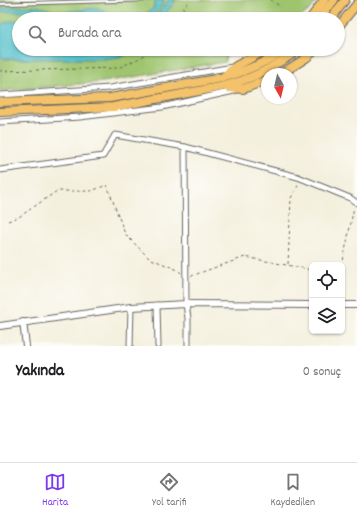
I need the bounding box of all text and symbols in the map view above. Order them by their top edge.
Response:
search box [12,12,345,56]
icon: search [26,23,48,45]
text: Burada ara [58,23,121,45]
north arrow [261,68,297,104]
map controls [309,262,345,334]
button: locate [309,262,345,298]
button: layers [309,298,345,334]
text: Yakında [16,360,64,384]
text: 0 sonuç [303,363,341,382]
tab: Harita [42,471,68,511]
tab: Yol tarifi [152,471,187,511]
tab: Kaydedilen [271,471,315,511]

